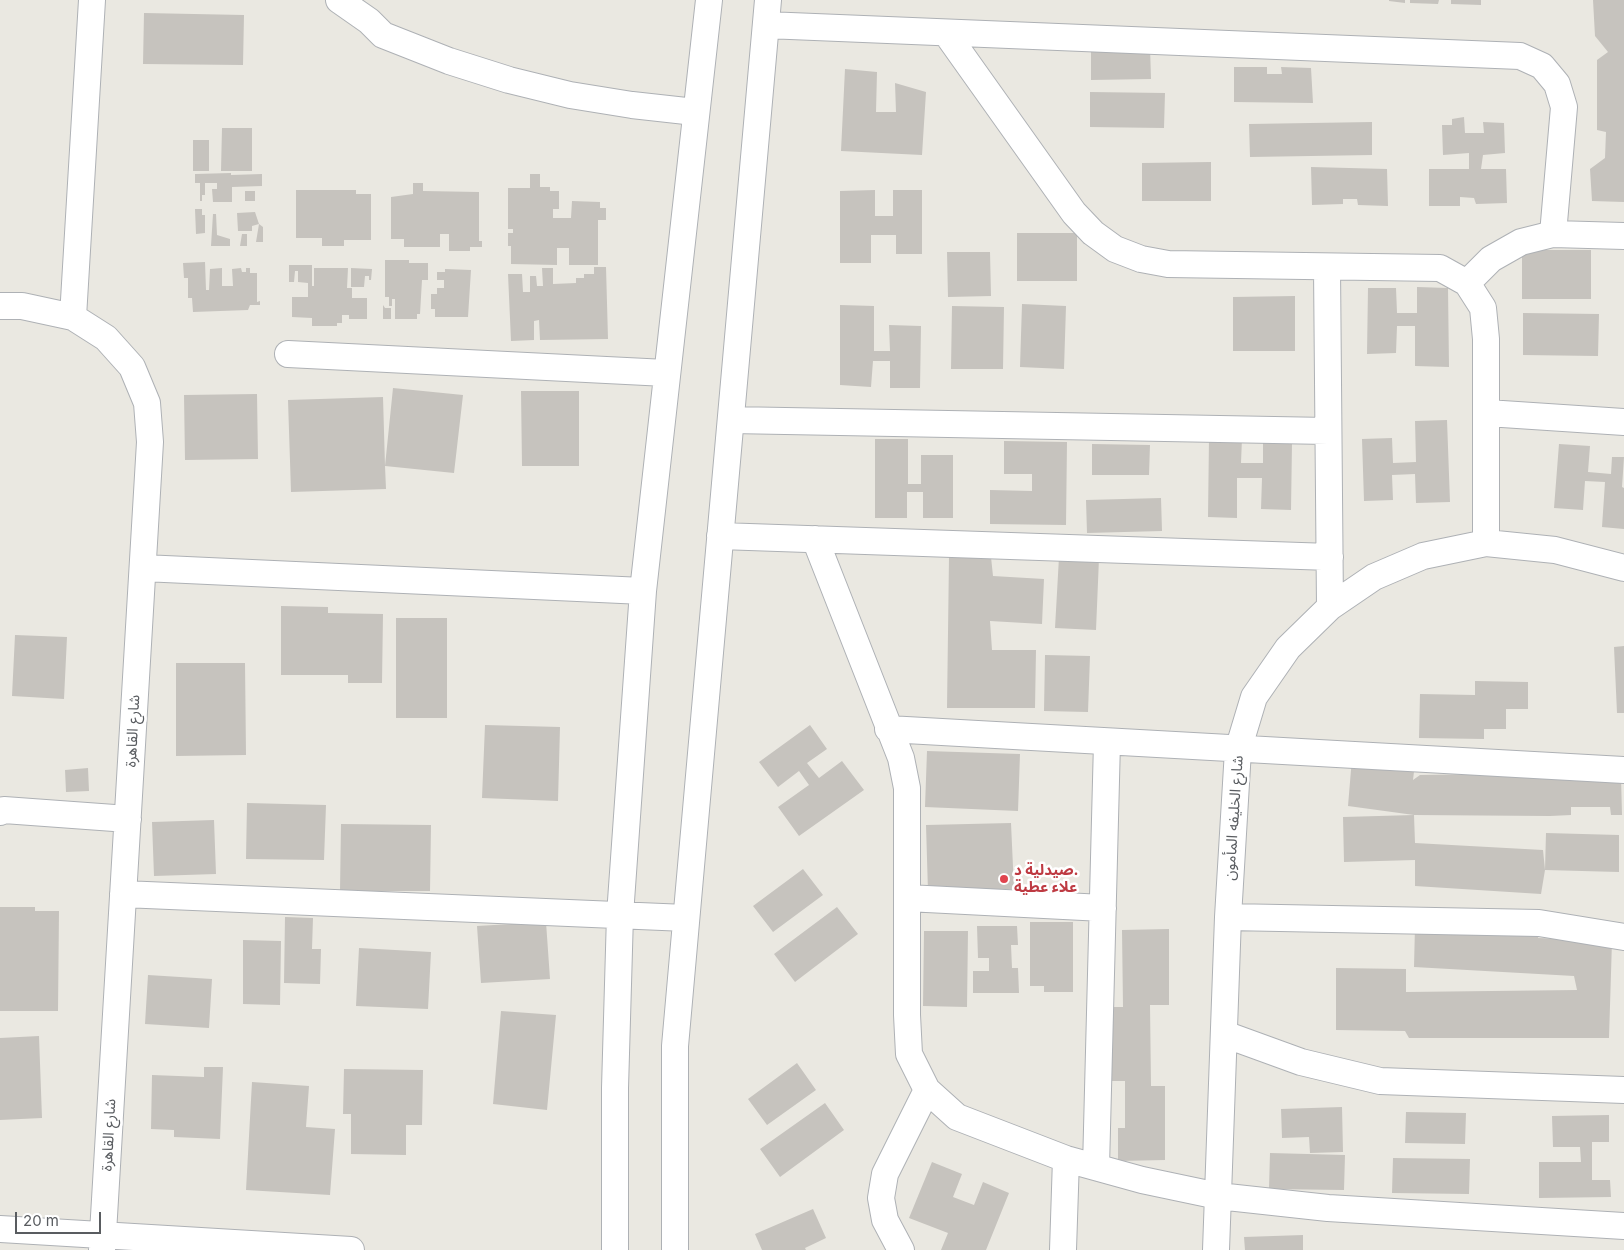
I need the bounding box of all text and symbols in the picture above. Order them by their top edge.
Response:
street label: شارع القاهرة [122,694,144,768]
street label: شارع الخليفه المأمون [1221,755,1247,881]
place label: صيدلية د. علاء عطية [1014,861,1079,896]
marker: صيدلية د. علاء عطية [998,873,1010,885]
street label: شارع القاهرة [98,1098,120,1172]
scale bar [18,1202,104,1234]
text: 20 m [23,1211,59,1230]

